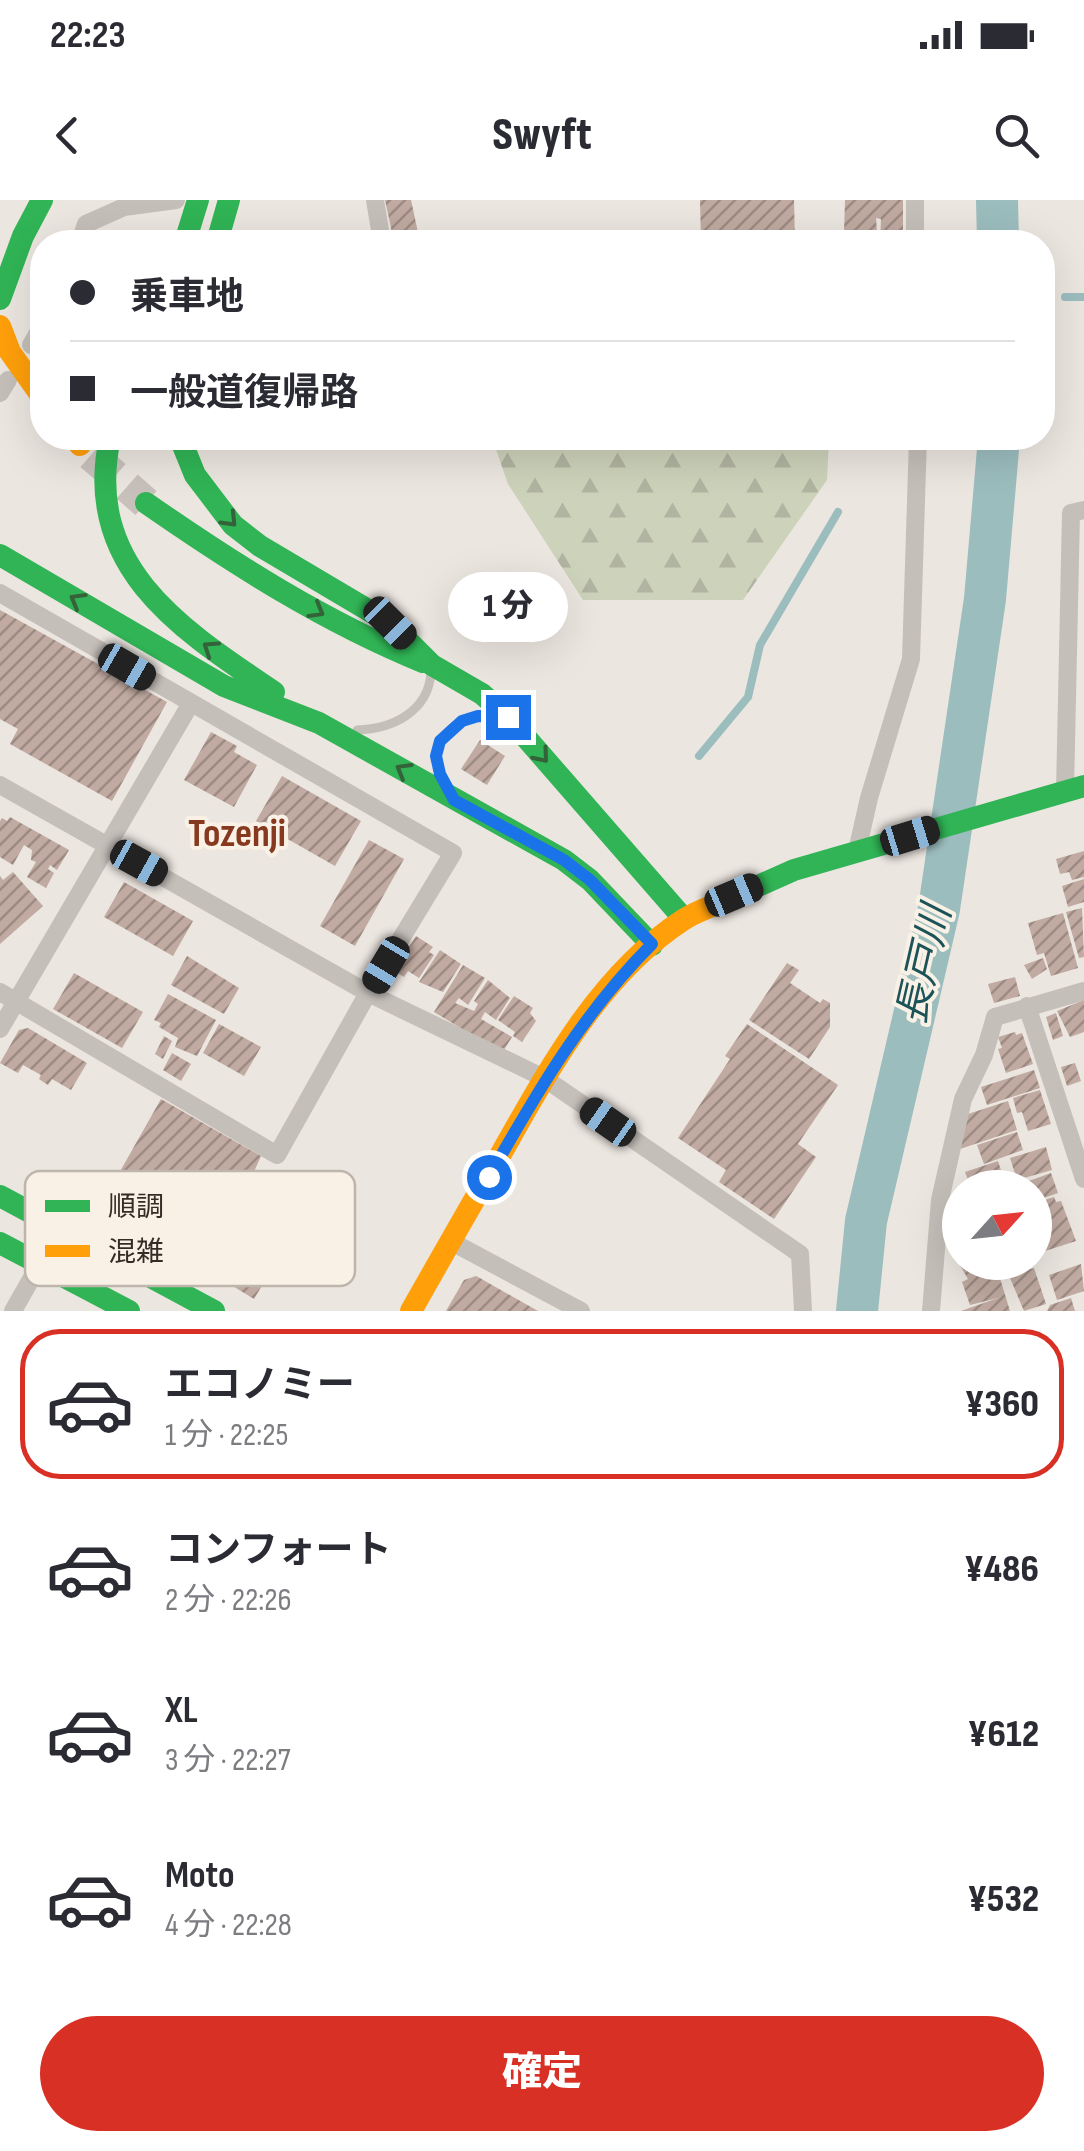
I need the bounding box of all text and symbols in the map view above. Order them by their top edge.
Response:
text: 22:23 [50,13,126,58]
icon: back [40,108,95,163]
text: Swyft [492,108,592,163]
icon: search [989,108,1044,163]
text: 乗車地 [130,275,244,320]
text: 一般道復帰路 [130,371,358,416]
one-way arrow [218,508,236,526]
callout: 1 分 [448,572,568,642]
text: 1 分 [483,587,533,626]
car [358,591,422,655]
one-way arrow [70,593,88,612]
one-way arrow [307,598,325,618]
car [94,639,160,695]
one-way arrow [203,642,222,660]
route end [486,695,531,740]
one-way arrow [531,745,549,763]
one-way arrow [395,763,413,782]
district label: Tozenji [188,810,286,858]
car [877,813,943,859]
car [105,835,173,891]
car [701,869,767,921]
water label: 長戸川 [888,897,963,1029]
car [358,932,414,998]
car [575,1093,641,1151]
route start [467,1155,512,1200]
north arrow [942,1170,1052,1280]
map controls [942,1170,1052,1280]
legend [25,1171,355,1286]
text: 順調 [108,1191,164,1224]
text: 混雑 [108,1236,164,1269]
icon: car [45,1359,135,1449]
text: エコノミー [165,1363,355,1408]
text: ¥360 [965,1382,1039,1427]
text: 1 分 · 22:25 [165,1416,288,1455]
icon: car [45,1524,135,1614]
text: コンフォート [165,1528,392,1573]
text: ¥486 [964,1547,1039,1592]
text: 2 分 · 22:26 [165,1581,291,1620]
text: XL [165,1688,198,1733]
icon: car [45,1689,135,1779]
text: ¥612 [968,1712,1039,1757]
text: 3 分 · 22:27 [165,1741,291,1780]
text: Moto [165,1853,235,1898]
icon: car [45,1854,135,1944]
text: ¥532 [967,1877,1039,1922]
text: 4 分 · 22:28 [165,1906,292,1945]
button: 確定 [40,2016,1044,2131]

